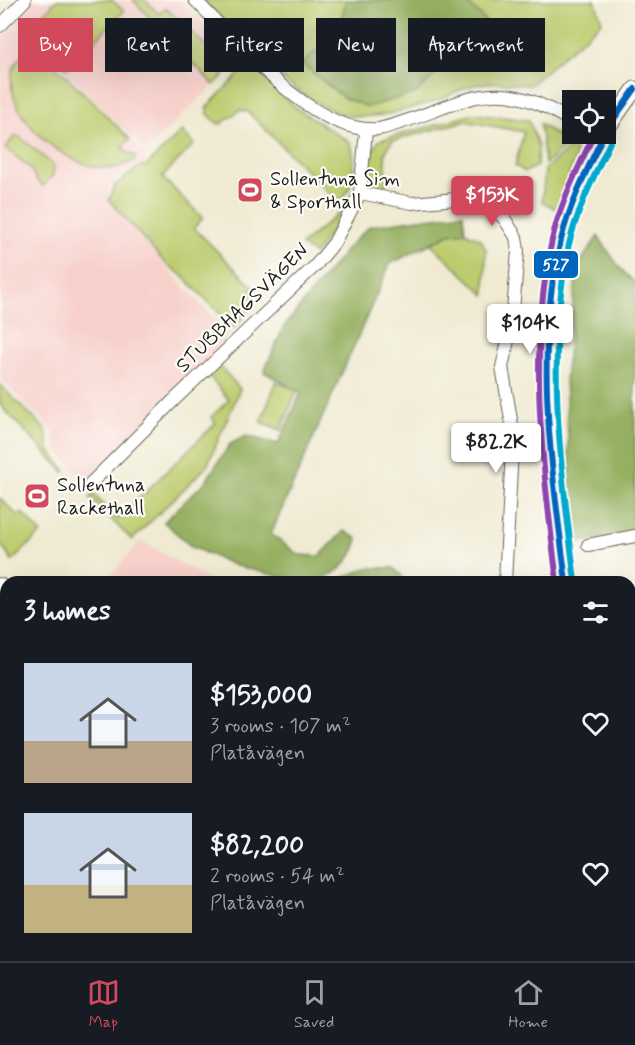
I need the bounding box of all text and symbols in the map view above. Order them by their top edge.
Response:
chip: Buy [18,18,93,72]
chip: Rent [105,18,192,72]
chip: Filters [204,18,304,72]
chip: New [316,18,396,72]
chip: Apartment [408,18,545,72]
map controls [562,90,616,144]
button: locate [562,90,616,144]
place label: Sollentuna Sim & Sporthall [270,166,400,216]
sports icon: Sollentuna Sim & Sporthall [235,175,265,205]
pin: $153K [450,176,534,227]
text: $153K [465,182,519,209]
street label: STUBBHAGSVÄGEN [170,237,316,379]
line badge: 527 [533,250,579,279]
text: 527 [543,255,570,276]
pin: $104K [488,304,572,355]
text: $104K [501,310,559,337]
pin: $82.2K [447,423,545,474]
text: $82.2K [465,429,527,456]
place label: Sollentuna Rackethall [57,472,145,522]
sports icon: Sollentuna Rackethall [22,481,52,511]
text: 3 homes [24,595,111,629]
icon: filters [579,596,612,629]
text: $153,000 [210,679,312,713]
icon: home [72,687,144,759]
icon: heart [579,707,612,740]
text: 3 rooms · 107 m² [210,713,351,740]
text: Platåvägen [210,740,305,767]
text: $82,200 [210,829,304,863]
icon: home [72,837,144,909]
icon: heart [579,857,612,890]
text: 2 rooms · 54 m² [210,863,344,890]
text: Platåvägen [210,890,305,917]
tab: Map [87,976,120,1033]
tab: Saved [294,976,334,1033]
tab: Home [508,976,548,1033]

